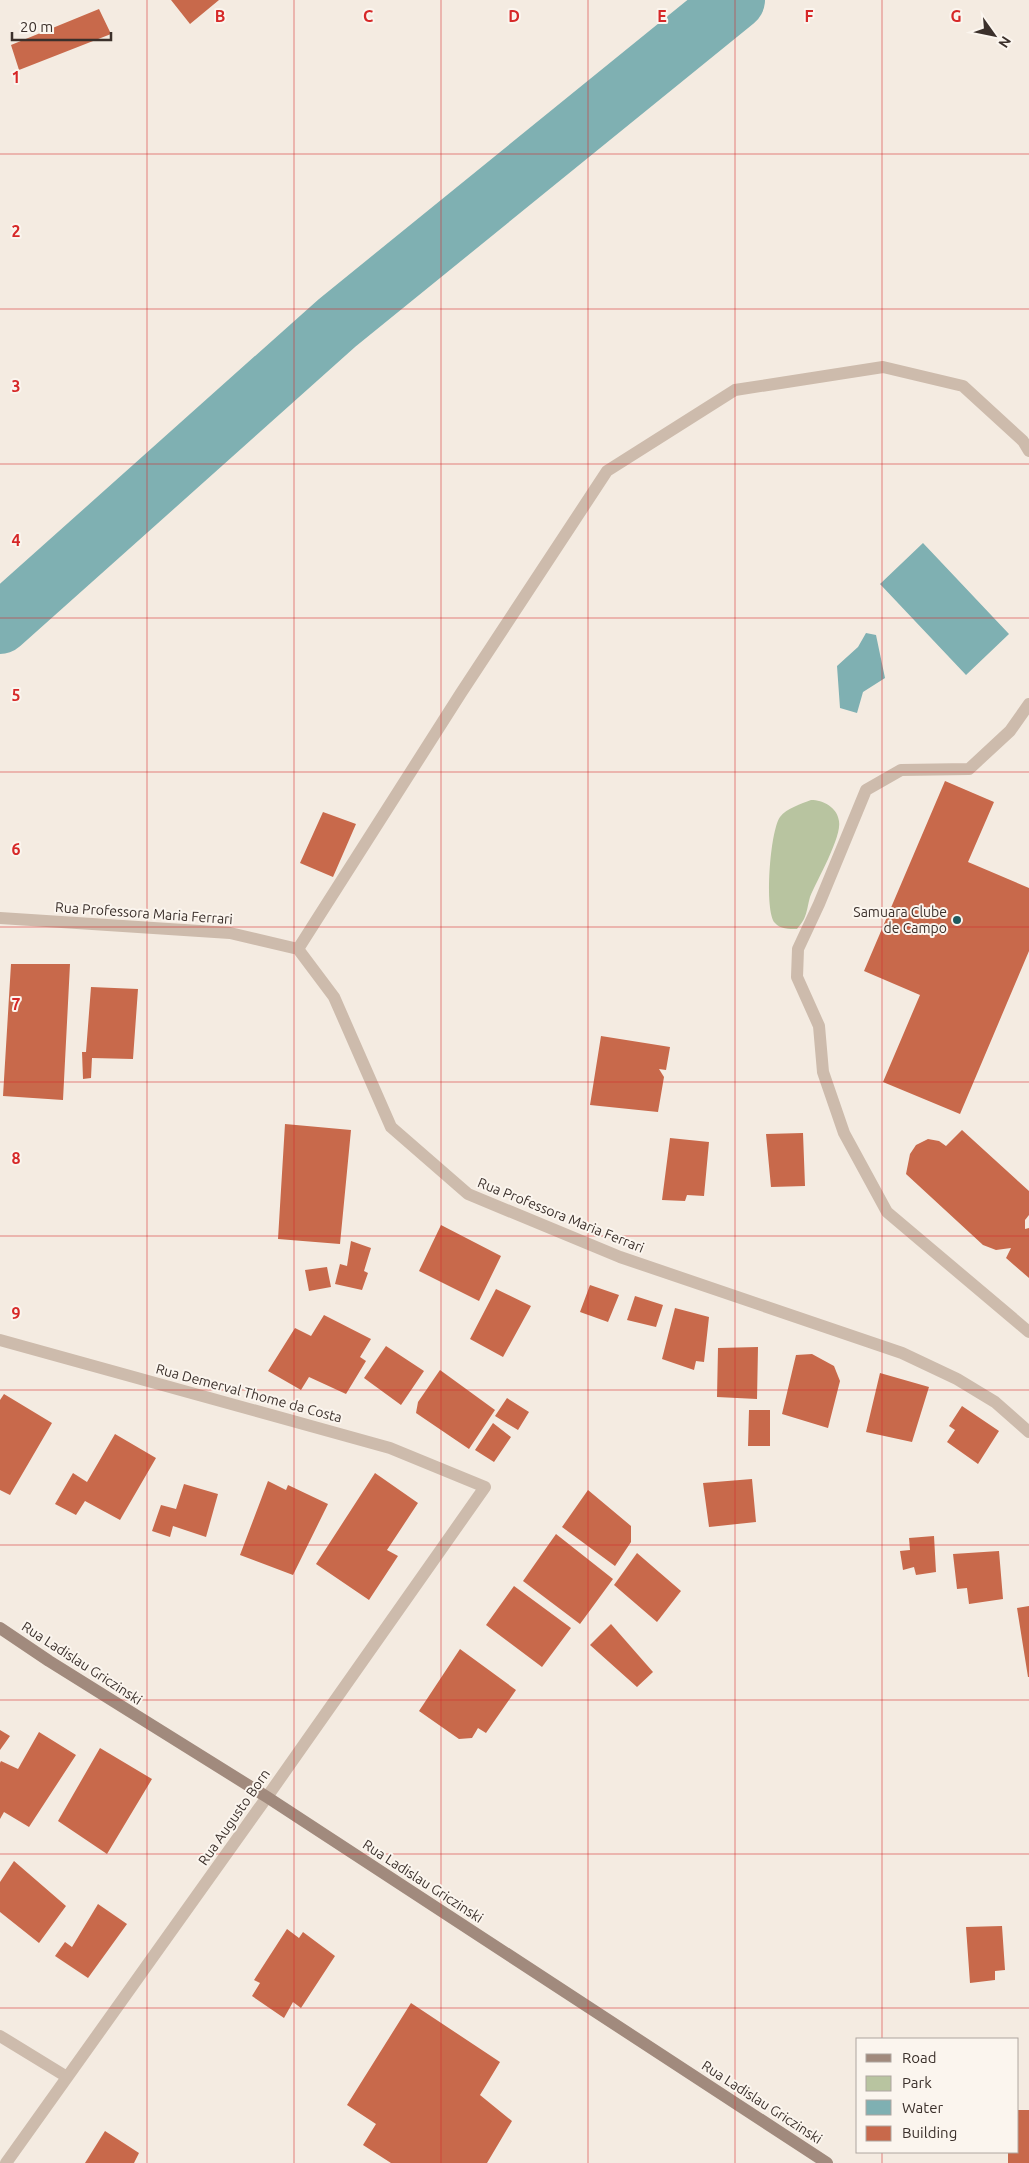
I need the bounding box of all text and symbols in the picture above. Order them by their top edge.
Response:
text: B [215,7,225,25]
text: C [363,7,373,25]
text: D [508,7,520,25]
text: E [657,7,667,25]
text: F [805,7,814,25]
text: G [950,7,962,25]
scale bar [12,10,111,42]
north arrow [969,10,1019,60]
text: 20 m [20,18,53,35]
text: N [995,33,1014,51]
text: 1 [11,68,21,86]
text: 2 [11,222,21,240]
text: 3 [11,377,21,395]
text: 4 [11,531,21,549]
text: 5 [11,686,21,704]
text: 6 [11,840,21,858]
street label: Rua Professora Maria Ferrari [55,899,233,927]
place label: Samuara Clube de Campo [853,904,947,936]
marker: Samuara Clube de Campo [951,914,963,926]
text: 7 [11,995,21,1013]
text: 8 [11,1149,21,1167]
street label: Rua Professora Maria Ferrari [475,1174,647,1256]
text: 9 [11,1304,21,1322]
street label: Rua Demerval Thome da Costa [154,1360,344,1426]
street label: Rua Ladislau Griczinski [19,1618,145,1708]
street label: Rua Augusto Born [195,1766,273,1868]
street label: Rua Ladislau Griczinski [360,1836,486,1926]
legend [856,2038,1019,2153]
text: Road [902,2049,937,2066]
street label: Rua Ladislau Griczinski [699,2057,825,2147]
text: Park [902,2074,932,2091]
text: Water [902,2099,943,2116]
text: Building [902,2124,957,2141]

